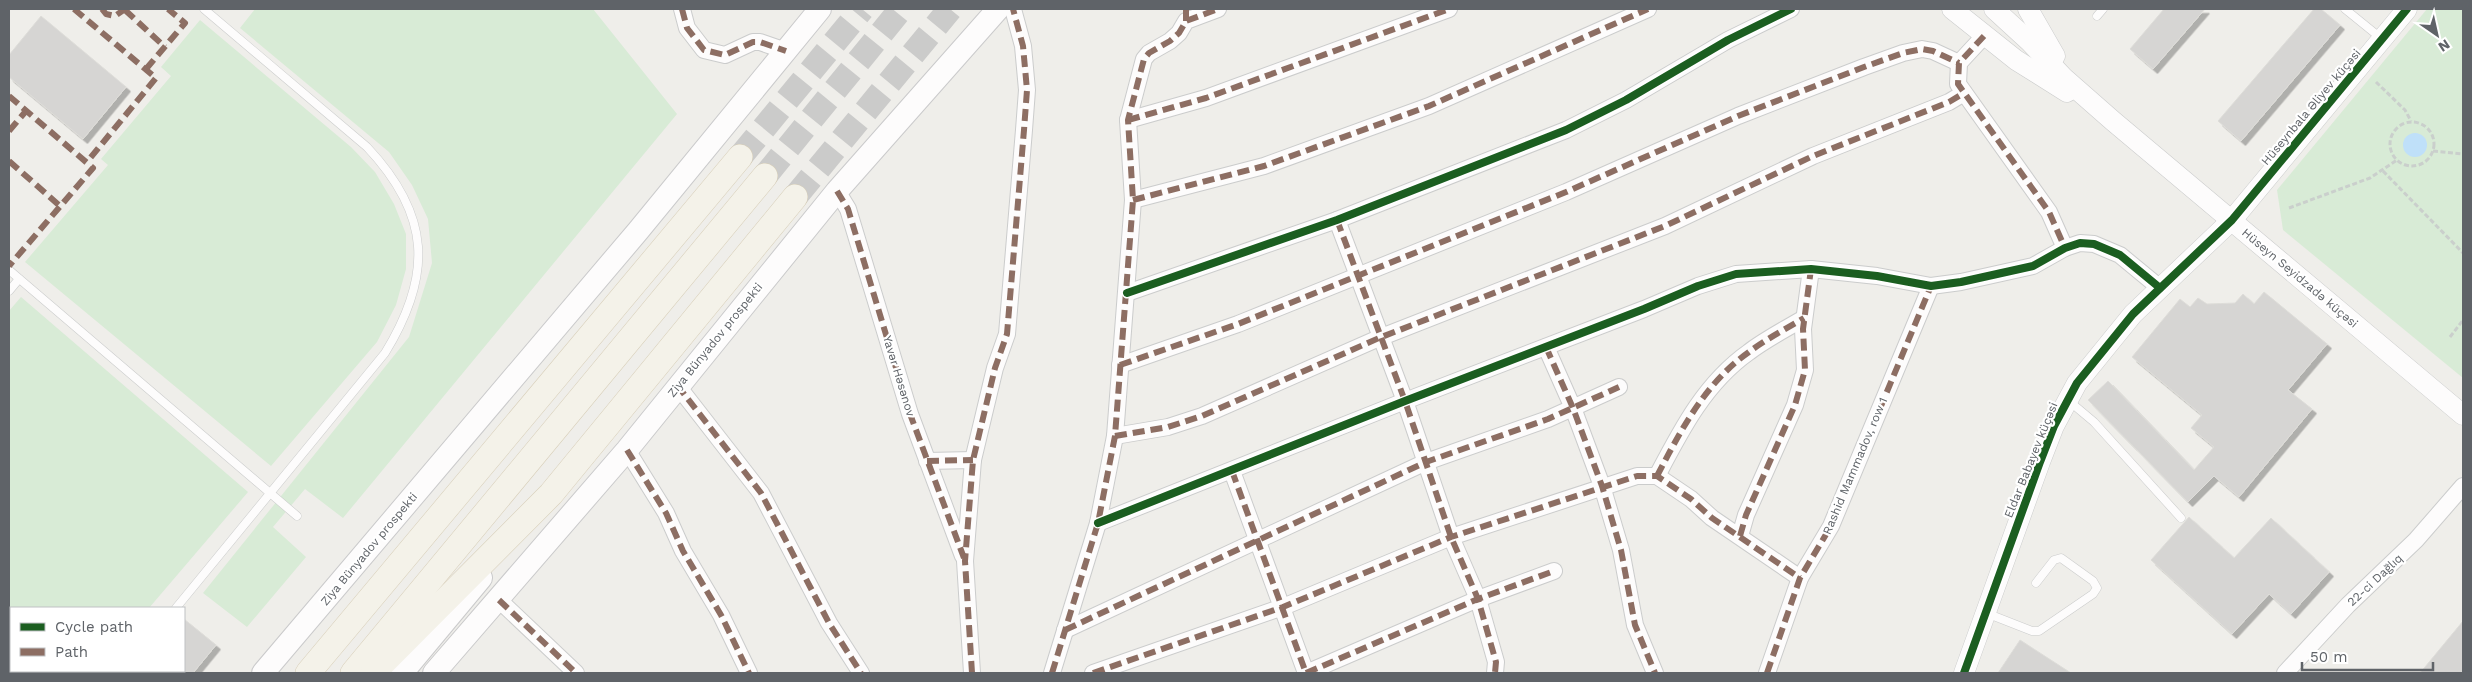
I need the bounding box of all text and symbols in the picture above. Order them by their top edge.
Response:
north arrow [2412,10,2462,60]
text: N [2435,36,2453,55]
street label: Hüseynbala Əliyev küçəsi [2258,46,2364,168]
street label: Hüseyn Seyidzadə küçəsi [2239,225,2361,331]
street label: Ziya Bünyadov prospekti [665,280,765,400]
street label: Yavər Həsənov [880,334,918,419]
street label: Rashid Mammadov, row 1 [1820,395,1890,537]
street label: Eldar Babayev küçəsi [2001,400,2061,520]
street label: Ziya Bünyadov prospekti [318,490,420,608]
street label: 22-ci Dağlıq [2345,551,2405,609]
legend [10,607,185,672]
text: Cycle path [55,618,133,636]
scale bar [2302,640,2433,672]
text: Path [55,643,88,661]
text: 50 m [2310,648,2347,666]

